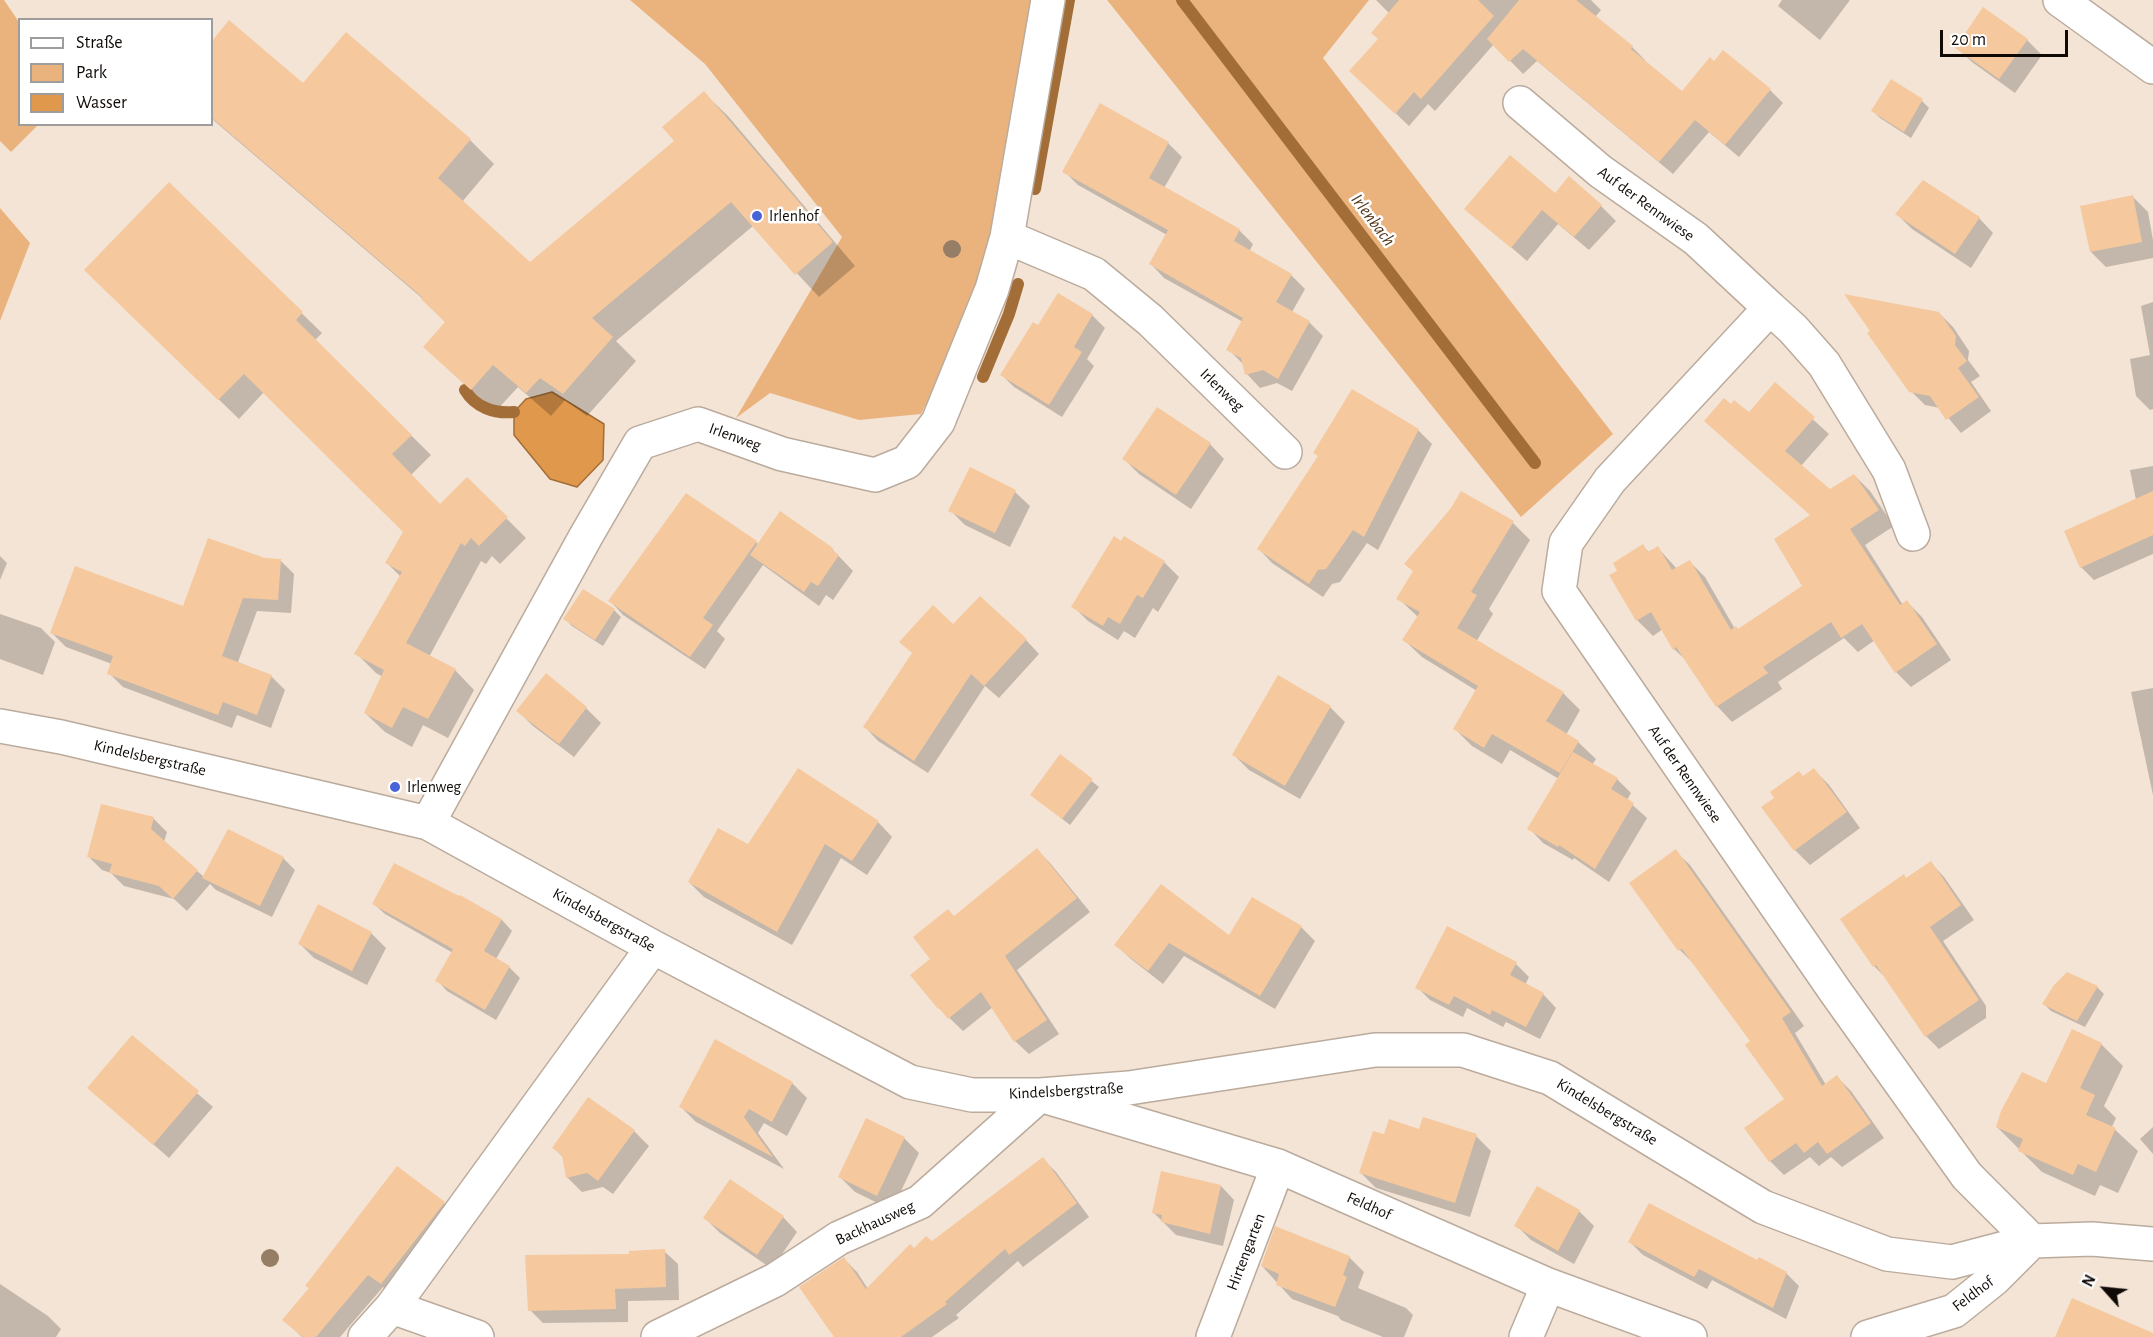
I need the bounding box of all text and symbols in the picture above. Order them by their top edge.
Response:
legend [18,18,213,126]
scale bar [1943,18,2070,56]
text: 20 m [1951,31,1986,49]
text: Straße [76,34,122,52]
text: Park [76,64,107,82]
text: Wasser [76,94,127,112]
street label: Auf der Rennwiese [1594,162,1698,246]
water label: Irlenbach [1346,189,1400,251]
place label: Irlenhof [769,206,819,226]
marker: Irlenhof [750,209,764,223]
street label: Irlenweg [1196,364,1248,416]
street label: Irlenweg [706,419,764,455]
street label: Auf der Rennwiese [1644,721,1726,827]
street label: Kindelsbergstraße [92,736,208,780]
place label: Irlenweg [407,777,461,797]
marker: Irlenweg [388,780,402,794]
street label: Kindelsbergstraße [549,884,659,956]
street label: Kindelsbergstraße [1553,1074,1661,1150]
street label: Kindelsbergstraße [1008,1078,1124,1104]
street label: Feldhof [1344,1188,1394,1224]
street label: Backhausweg [833,1196,917,1250]
street label: Hirtengarten [1223,1211,1269,1293]
north arrow [2075,1259,2135,1319]
street label: Feldhof [1949,1272,1997,1316]
text: N [2079,1272,2099,1289]

